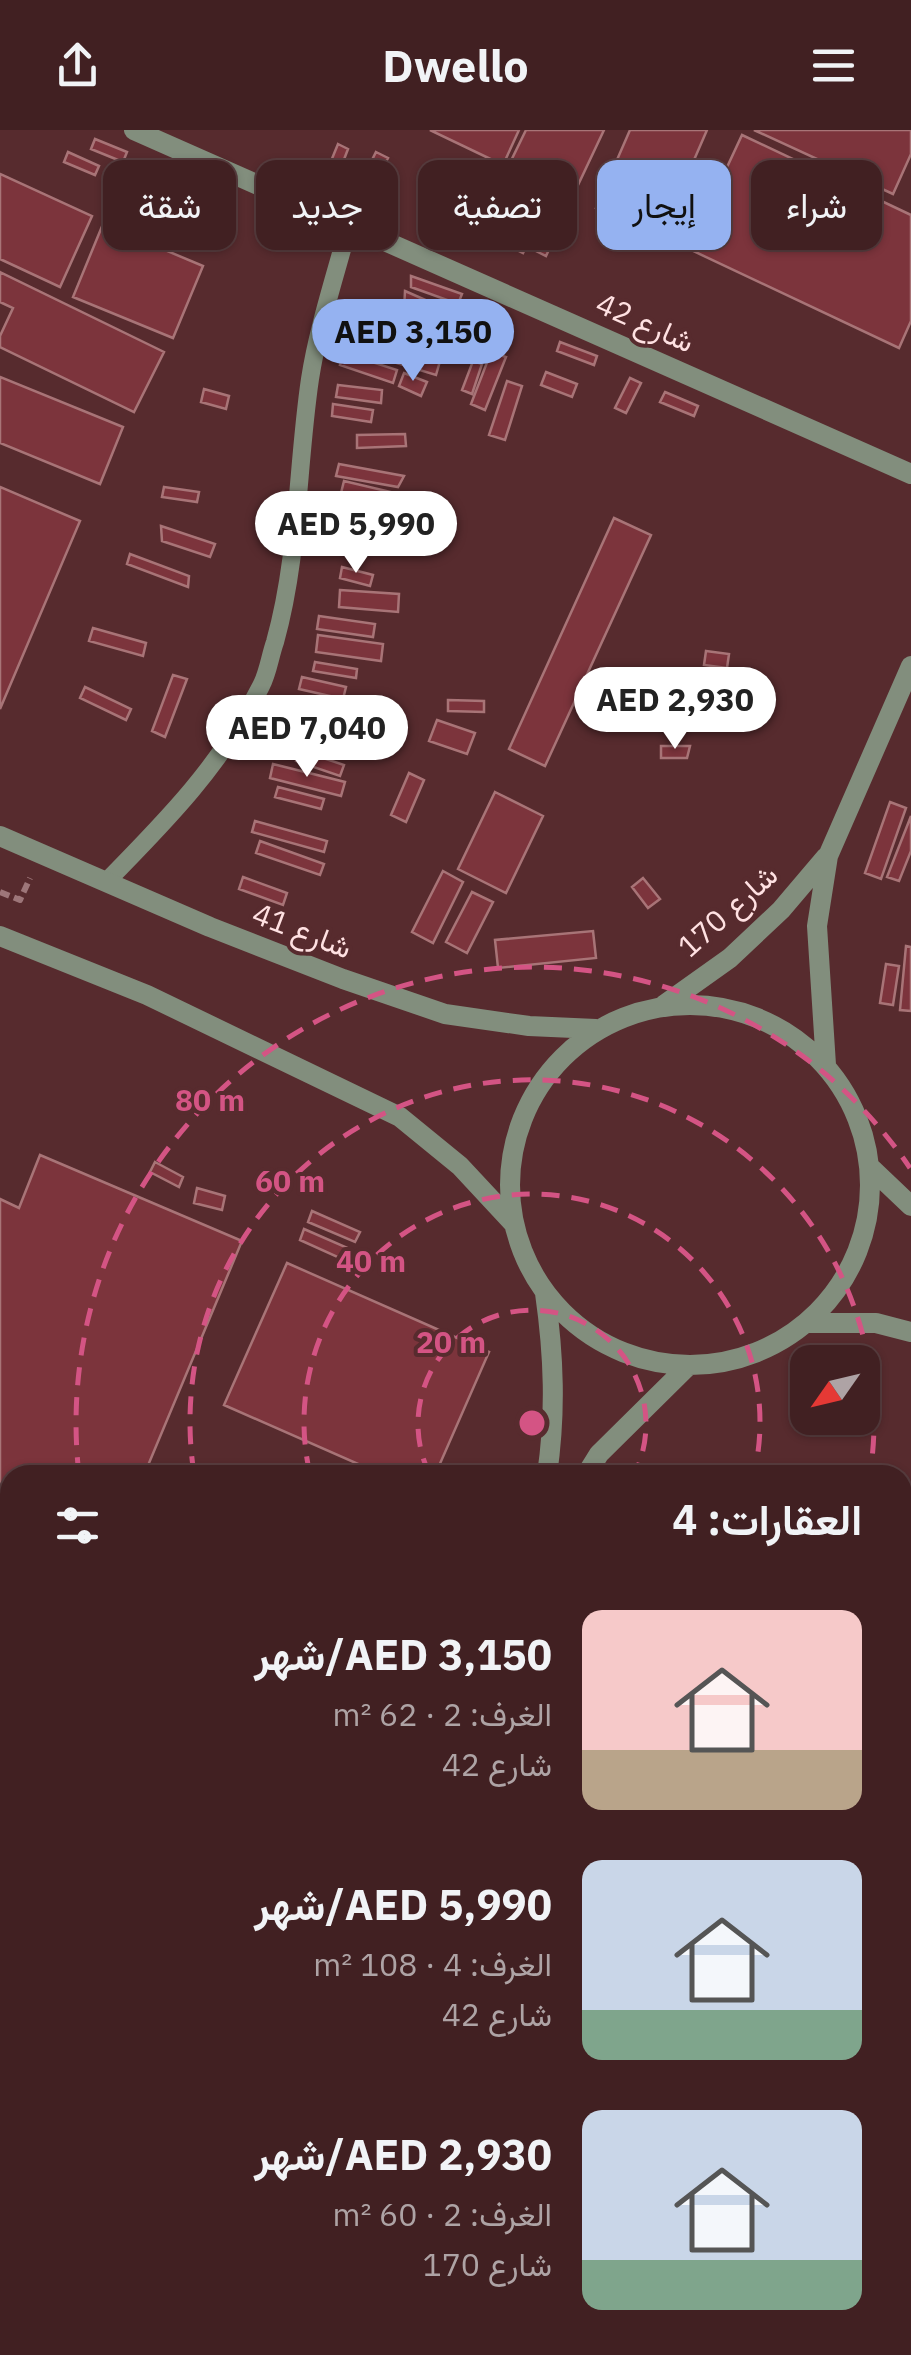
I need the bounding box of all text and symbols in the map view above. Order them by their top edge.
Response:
text: Dwello [382,36,529,94]
icon: share [50,38,105,93]
icon: menu [806,38,861,93]
chip: شقة [103,160,236,250]
chip: جديد [256,160,398,250]
chip: تصفية [418,160,577,250]
chip: إيجار [597,160,731,250]
chip: شراء [751,160,882,250]
street label: شارع 42 [590,283,701,362]
pin: AED 3,150 [299,299,527,384]
text: AED 3,150 [334,310,492,352]
pin: AED 5,990 [242,491,470,576]
text: AED 5,990 [277,502,435,544]
pin: AED 2,930 [561,667,789,752]
text: AED 2,930 [596,678,754,720]
pin: AED 7,040 [193,695,421,780]
text: AED 7,040 [228,706,386,748]
street label: شارع 170 [669,855,786,966]
street label: شارع 41 [247,893,358,968]
text: 80 m [175,1080,245,1119]
text: 60 m [255,1161,325,1200]
text: 40 m [336,1241,406,1280]
text: 20 m [416,1322,486,1361]
north arrow [790,1345,880,1435]
map controls [790,1345,880,1435]
centre of rings [514,1405,550,1441]
text: العقارات: 4 [672,1492,862,1547]
icon: filters [50,1498,105,1553]
text: AED 3,150/شهر [254,1627,552,1682]
icon: home [662,1650,782,1770]
text: الغرف: 2 · 62 m² [333,1693,552,1735]
text: شارع 42 [442,1743,552,1785]
text: AED 5,990/شهر [254,1877,552,1932]
icon: home [662,1900,782,2020]
text: الغرف: 4 · 108 m² [313,1943,552,1985]
text: شارع 42 [442,1993,552,2035]
text: AED 2,930/شهر [254,2127,552,2182]
icon: home [662,2150,782,2270]
text: الغرف: 2 · 60 m² [333,2193,552,2235]
text: شارع 170 [422,2243,552,2285]

